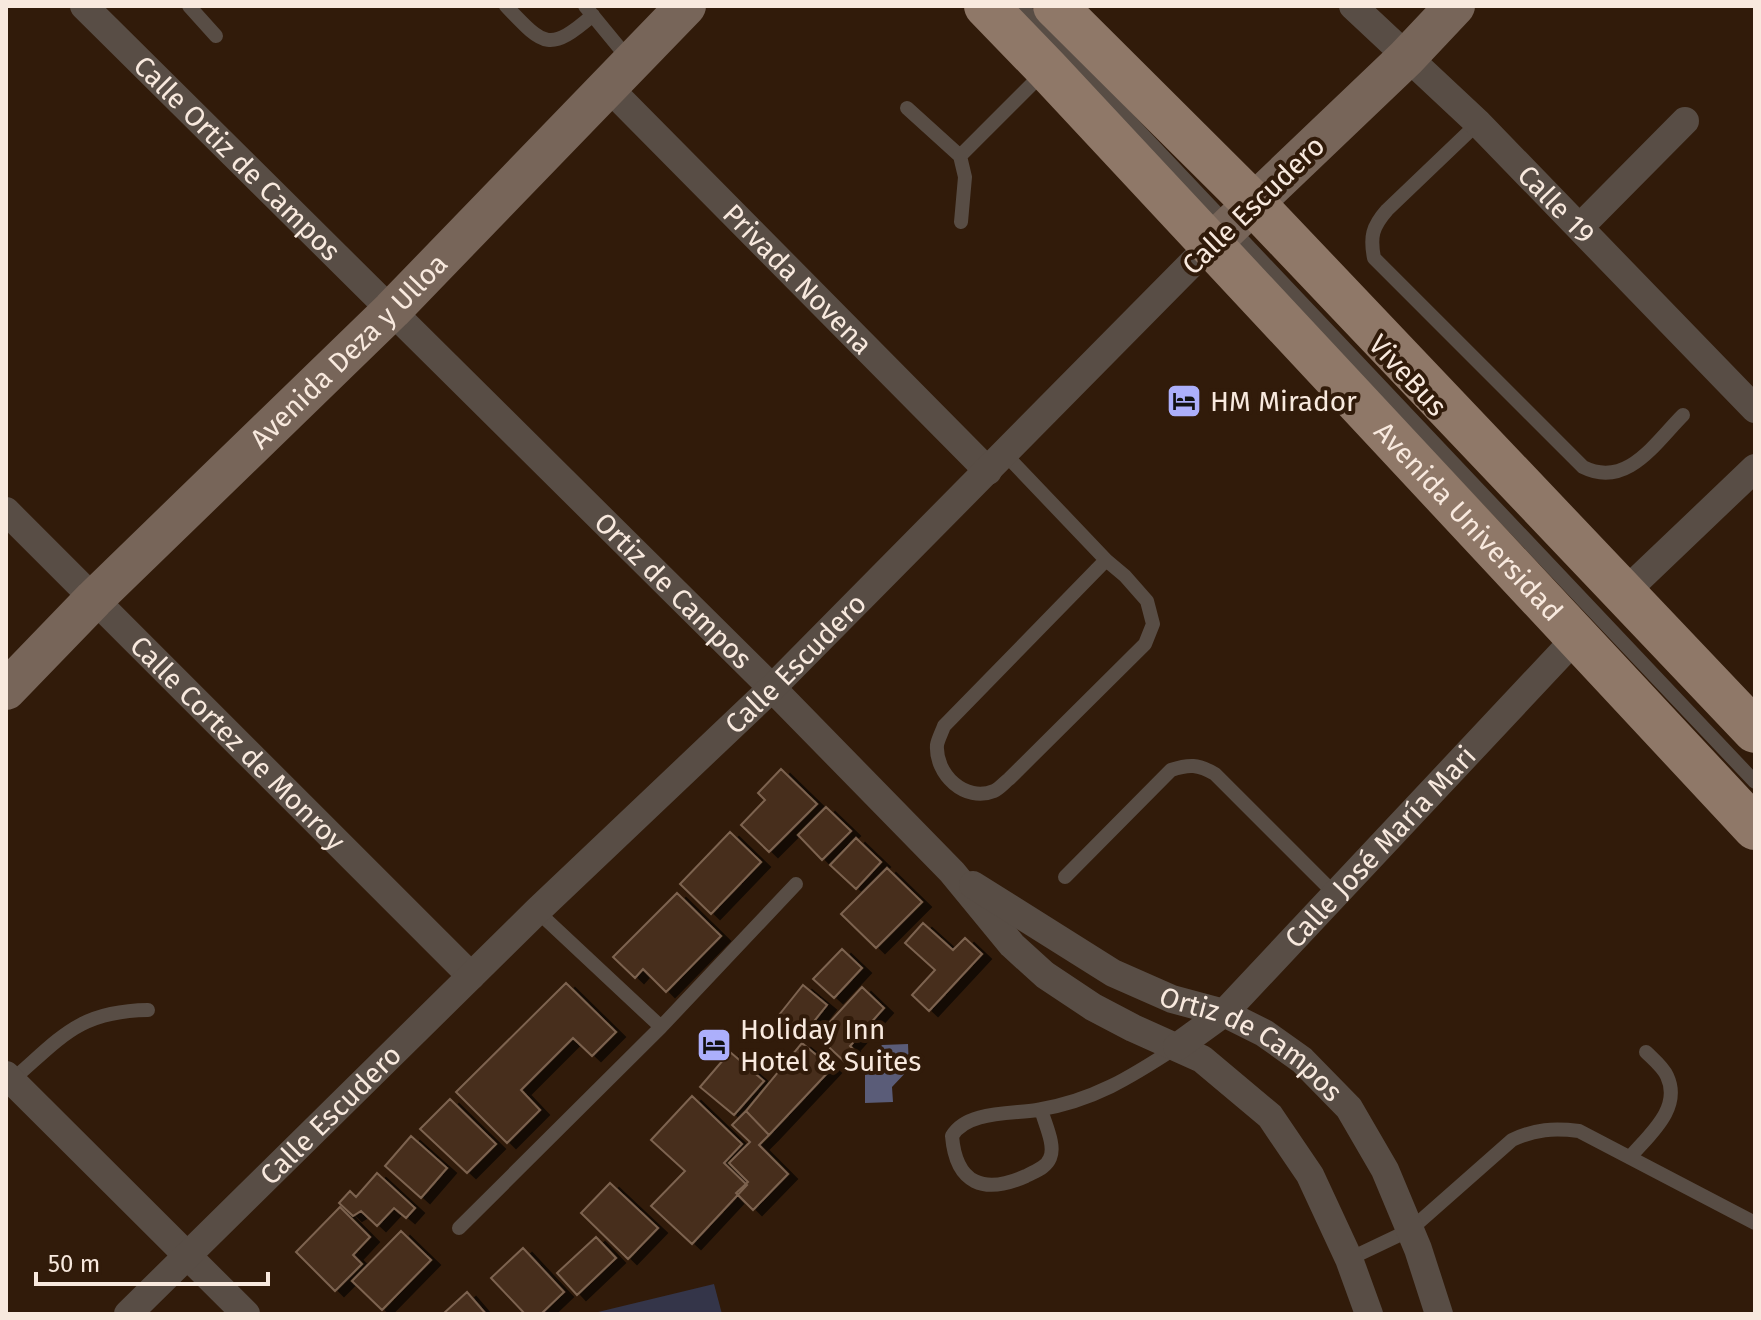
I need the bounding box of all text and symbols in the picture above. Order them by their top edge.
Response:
street label: Calle Ortiz de Campos [127,49,347,268]
street label: Calle Escudero [1175,129,1331,281]
street label: Calle 19 [1511,158,1601,250]
street label: Privada Novena [716,197,879,361]
street label: Avenida Deza y Ulloa [243,247,454,456]
street label: ViveBus [1362,328,1453,423]
hotel icon: HM Mirador [1165,382,1203,420]
place label: HM Mirador [1210,385,1357,418]
street label: Avenida Universidad [1367,415,1569,628]
street label: Ortiz de Campos [588,506,759,676]
street label: Calle Escudero [718,587,873,741]
street label: Calle Cortez de Monroy [123,629,352,858]
street label: Calle José María Mari [1278,740,1483,955]
street label: Ortiz de Campos [1154,980,1349,1108]
place label: Holiday Inn Hotel & Suites [740,1013,921,1078]
hotel icon: Holiday Inn Hotel & Suites [695,1026,733,1064]
street label: Calle Escudero [253,1038,408,1192]
scale bar [36,1236,268,1286]
text: 50 m [48,1250,100,1278]

